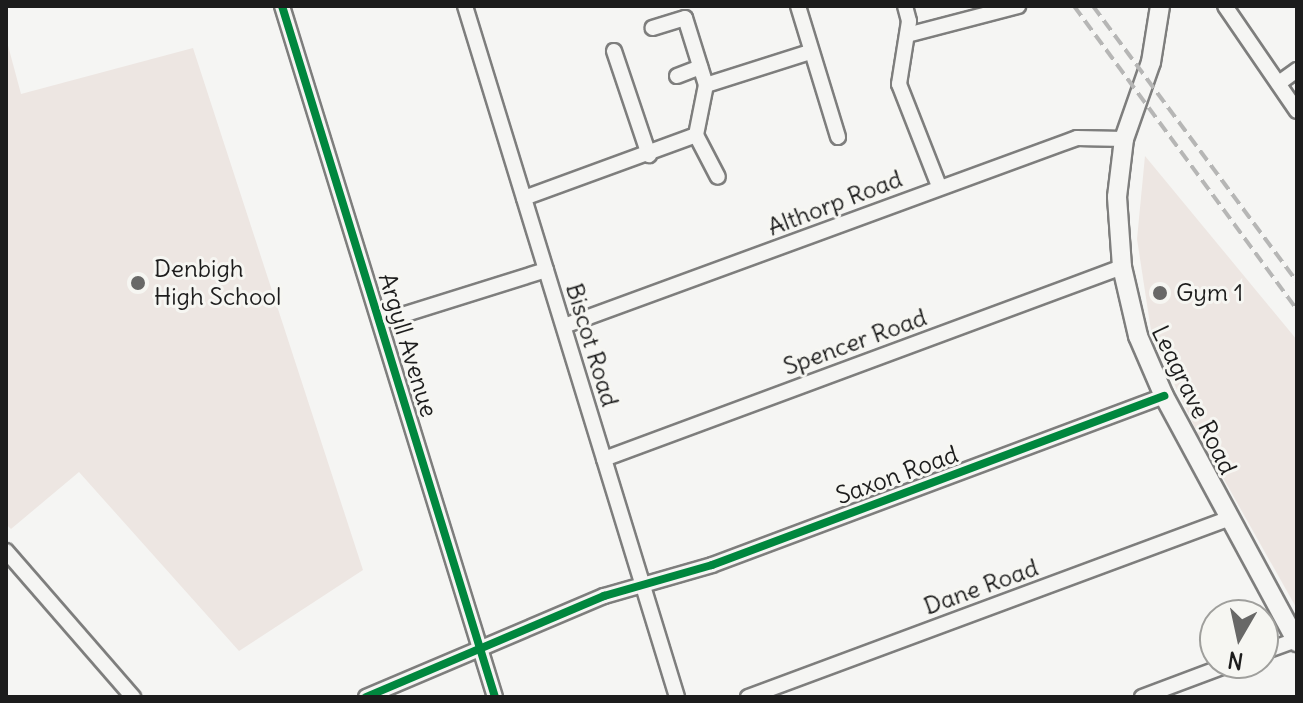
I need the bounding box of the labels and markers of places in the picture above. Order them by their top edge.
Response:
place label: Denbigh High School [154,255,281,311]
marker: Denbigh High School [129,274,147,292]
place label: Gym 1 [1176,279,1243,307]
marker: Gym 1 [1151,284,1169,302]

